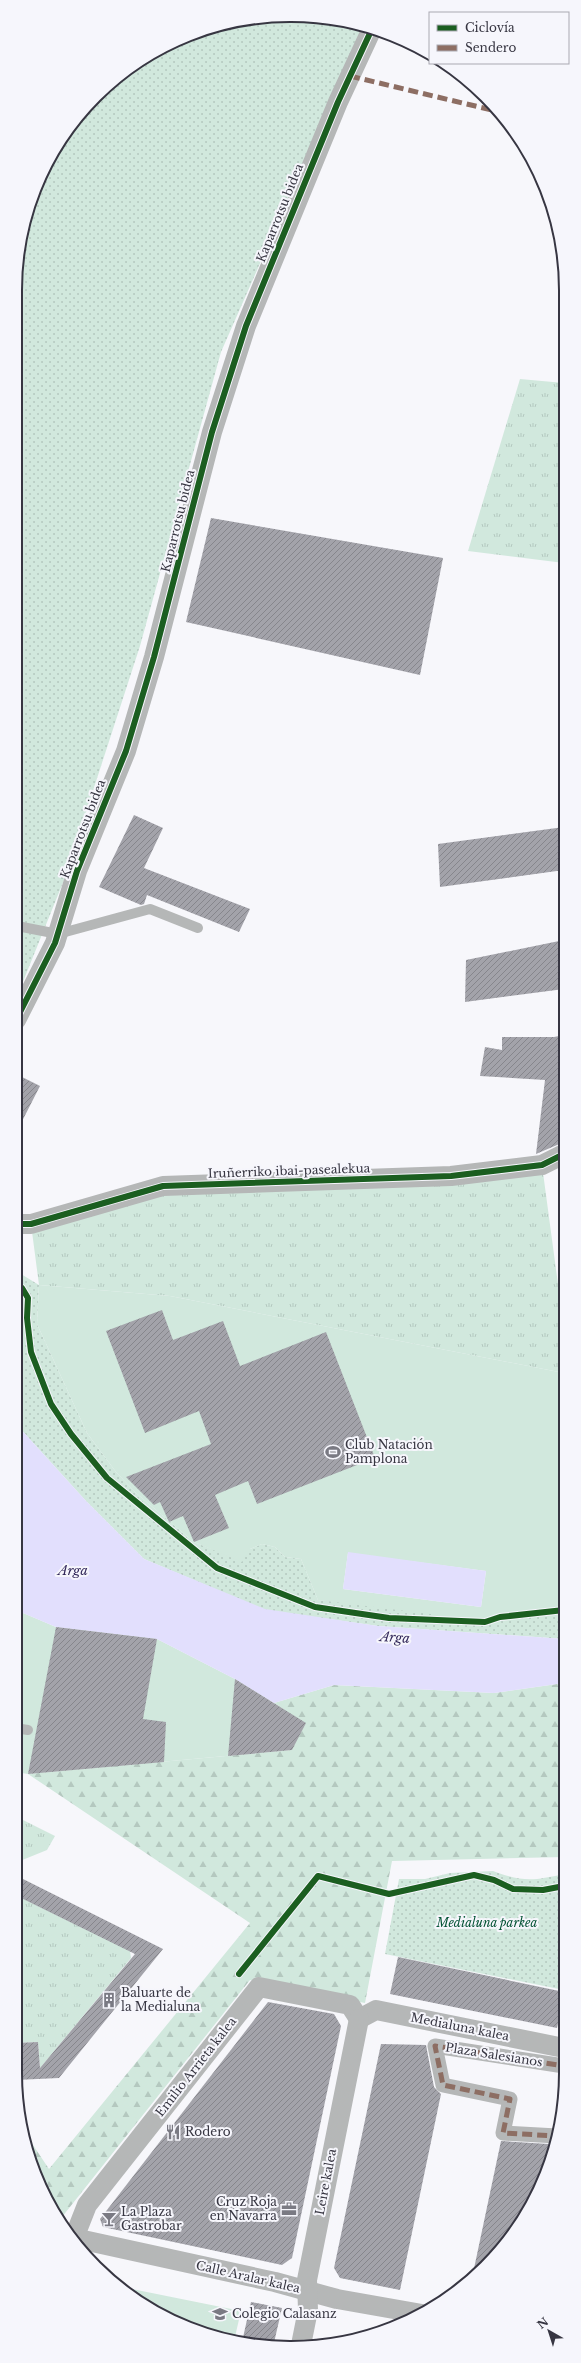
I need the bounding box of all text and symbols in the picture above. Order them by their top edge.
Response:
legend [429,12,569,64]
text: Ciclovía [465,20,515,35]
text: Sendero [465,40,516,55]
street label: Kaparrotsu bidea [253,161,306,264]
street label: Kaparrotsu bidea [158,468,198,574]
street label: Kaparrotsu bidea [57,777,108,881]
street label: Iruñerriko ibai-pasealekua [207,1160,371,1181]
place label: Club Natación Pamplona [345,1437,433,1466]
sports icon: Club Natación Pamplona [324,1443,342,1461]
water label: Arga [56,1562,88,1579]
water label: Arga [377,1628,410,1647]
park label: Medialuna parkea [436,1915,538,1930]
place label: Baluarte de la Medialuna [121,1985,201,2014]
building icon: Baluarte de la Medialuna [100,1991,118,2009]
street label: Medialuna kalea [410,2010,511,2043]
street label: Emilio Arrieta kalea [152,2014,239,2119]
street label: Plaza Salesianos [444,2039,544,2070]
restaurant icon: Rodero [164,2123,182,2141]
place label: Rodero [185,2124,231,2139]
street label: Leire kalea [312,2147,339,2216]
place label: Cruz Roja en Navarra [210,2194,277,2223]
office icon: Cruz Roja en Navarra [280,2200,298,2218]
place label: La Plaza Gastrobar [121,2204,182,2233]
bar icon: La Plaza Gastrobar [100,2210,118,2228]
street label: Calle Aralar kalea [195,2257,302,2296]
school or university icon: Colegio Calasanz [211,2305,229,2323]
place label: Colegio Calasanz [232,2306,337,2321]
north arrow [529,2311,569,2351]
text: N [534,2314,552,2332]

